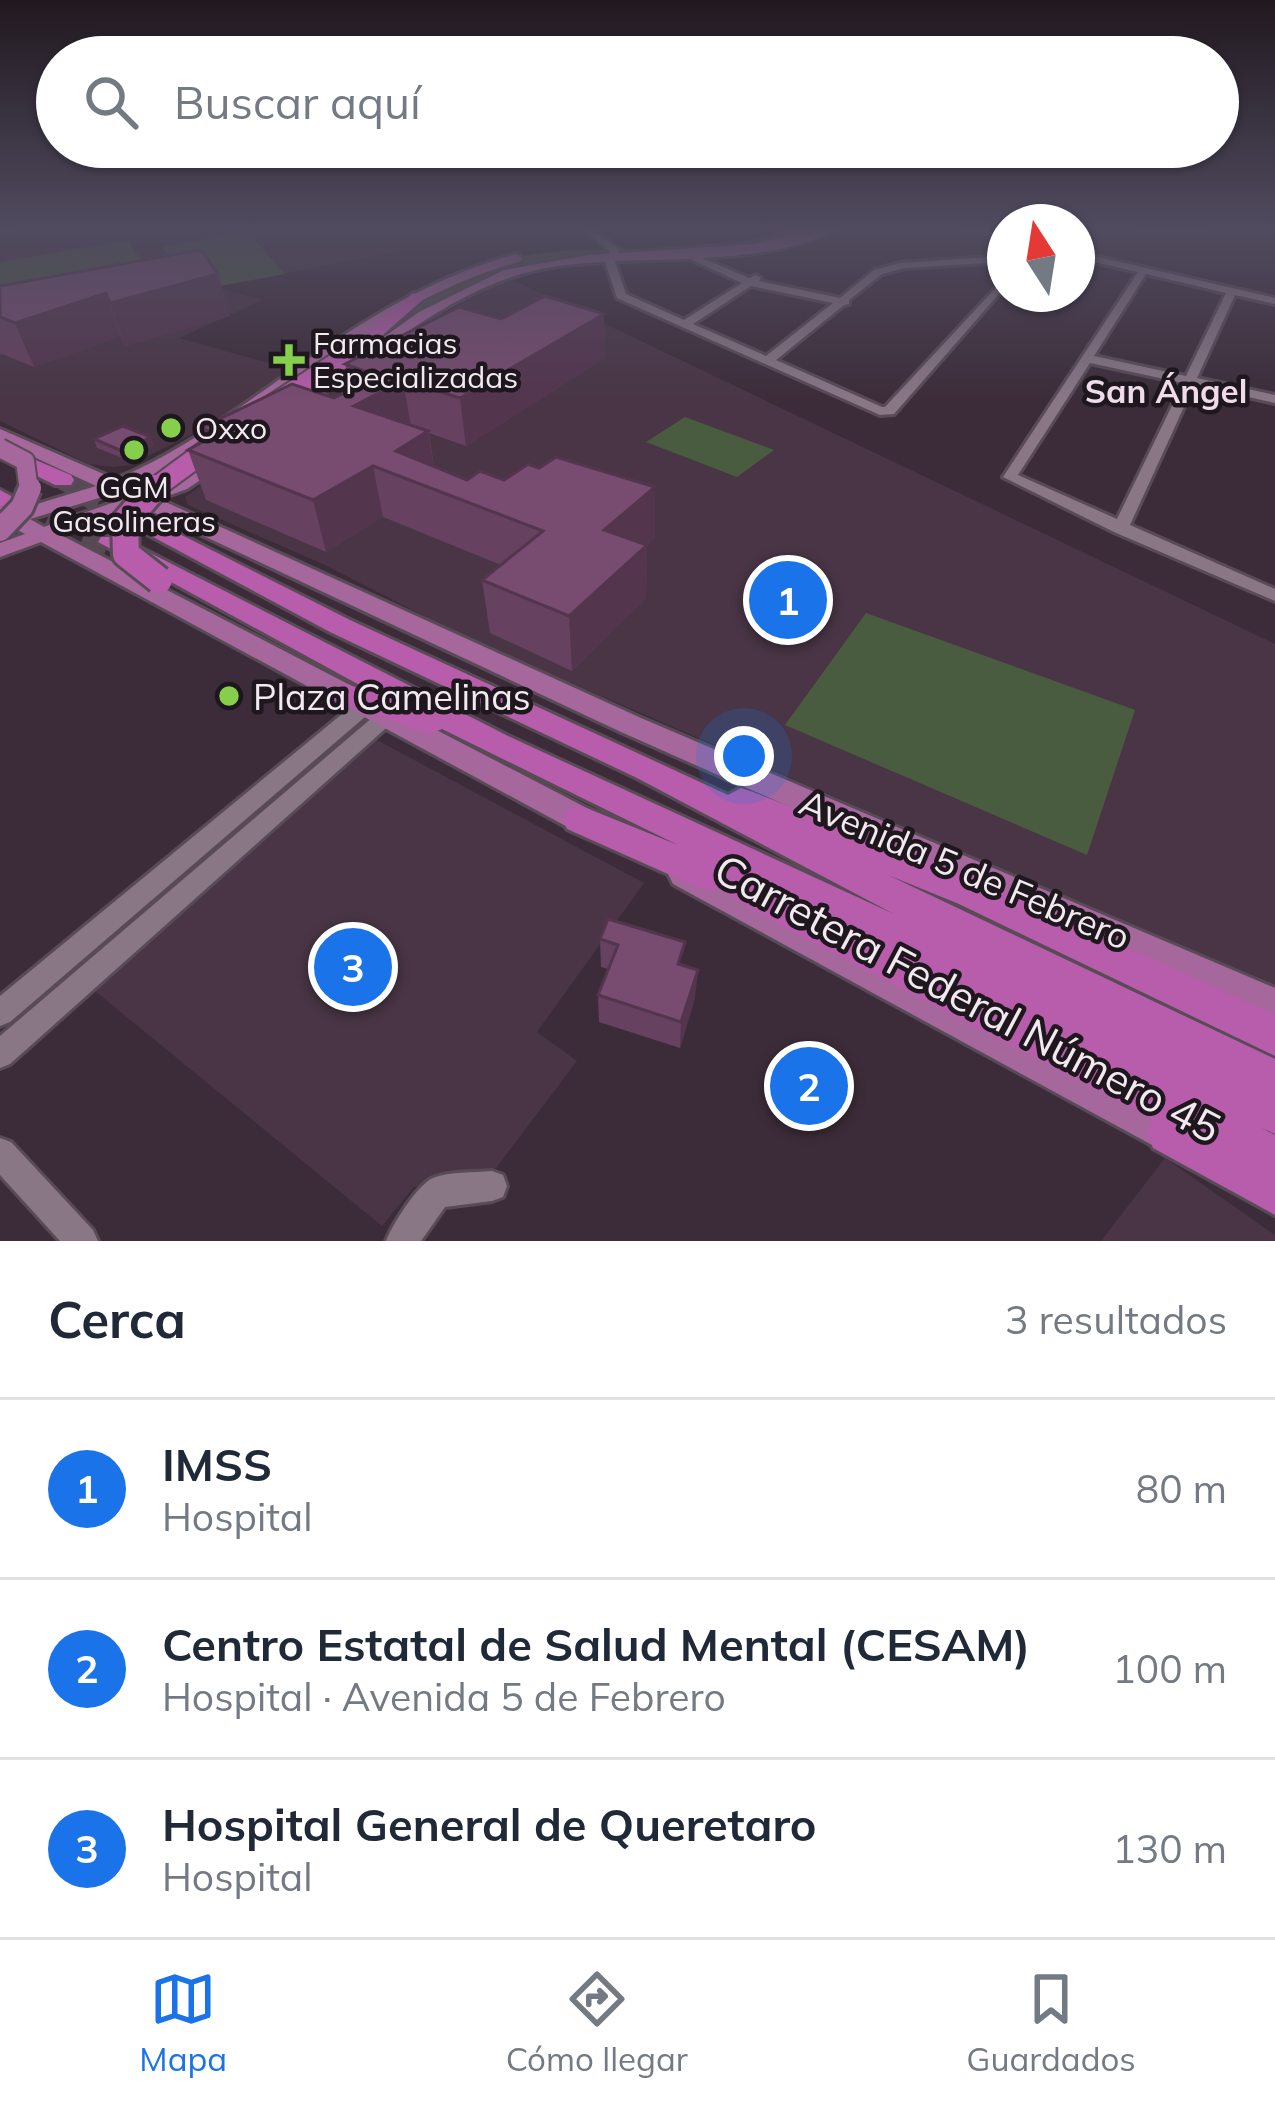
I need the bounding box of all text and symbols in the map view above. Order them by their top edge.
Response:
search box [36,36,1239,168]
icon: search [78,69,144,135]
text: Buscar aquí [174,74,421,130]
north arrow [987,204,1095,312]
place label: Farmacias Especializadas [313,324,518,396]
marker: Farmacias Especializadas [276,347,302,373]
district label: San Ángel [1085,370,1247,411]
place label: Oxxo [195,409,267,447]
marker: Oxxo [158,415,184,441]
marker: GGM Gasolineras [121,437,147,463]
place label: GGM Gasolineras [52,468,216,540]
pin: 1 [749,555,827,645]
place label: Plaza Camelinas [253,674,531,719]
marker: Plaza Camelinas [216,683,242,709]
your location [714,726,774,786]
street label: Avenida 5 de Febrero [793,779,1137,959]
street label: Carretera Federal Número 45 [706,842,1230,1154]
pin: 3 [314,922,392,1012]
pin: 2 [770,1041,848,1131]
text: Cerca [48,1287,186,1351]
text: 3 resultados [1005,1295,1227,1344]
text: IMSS [162,1436,272,1492]
text: 1 [75,1464,99,1513]
text: 80 m [1136,1464,1227,1513]
text: Hospital [162,1492,313,1541]
text: Centro Estatal de Salud Mental (CESAM) [162,1616,1030,1672]
text: 2 [75,1644,99,1693]
text: 100 m [1112,1644,1227,1693]
text: Hospital · Avenida 5 de Febrero [162,1672,726,1721]
text: Hospital General de Queretaro [162,1796,816,1852]
text: 3 [75,1824,99,1873]
text: 130 m [1112,1824,1227,1873]
text: Hospital [162,1852,313,1901]
tab: Mapa [139,1966,227,2079]
tab: Cómo llegar [506,1966,688,2079]
tab: Guardados [966,1966,1136,2079]

